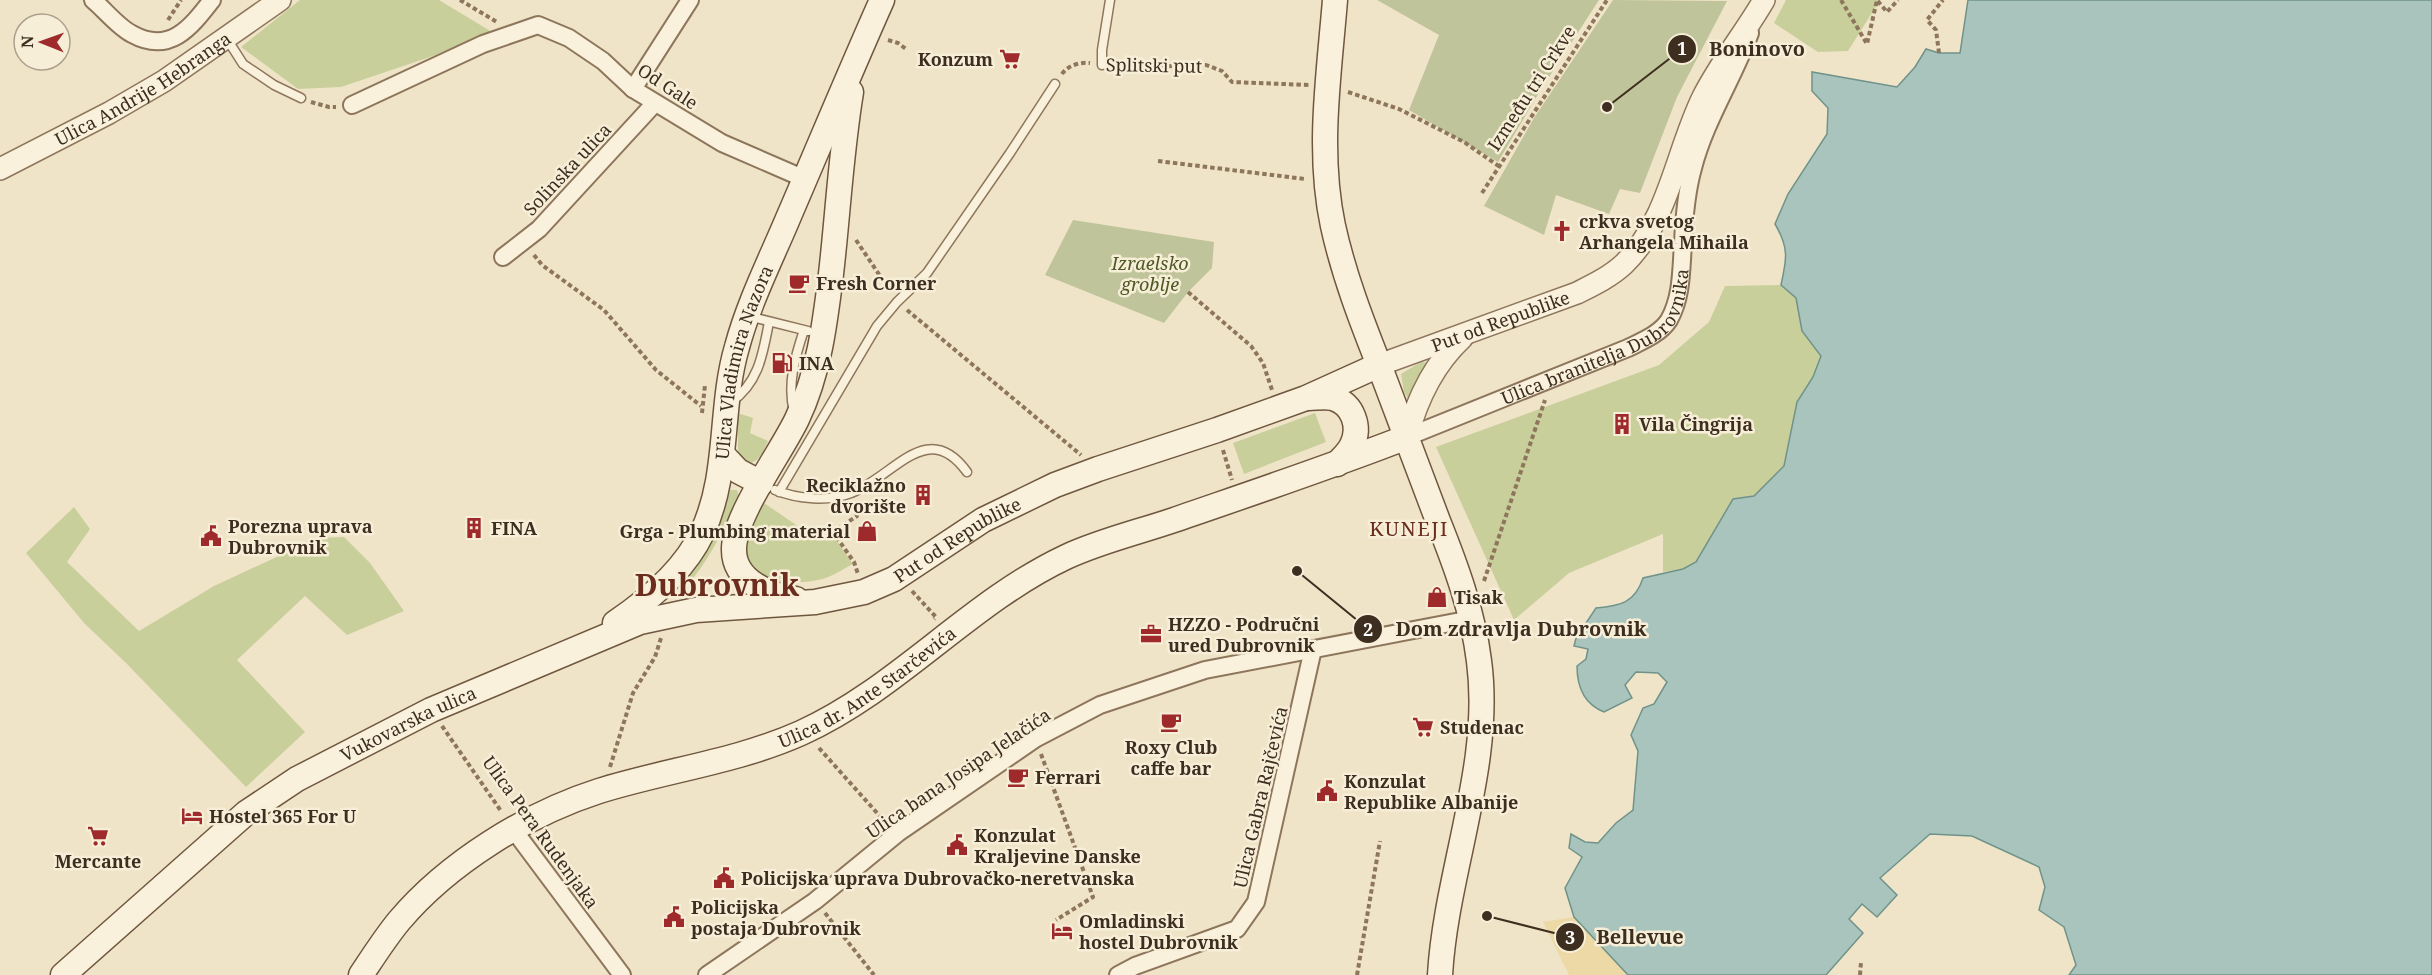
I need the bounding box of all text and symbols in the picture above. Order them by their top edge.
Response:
north arrow [12,12,72,72]
street label: Između tri Crkve [1481,21,1581,155]
street label: Ulica Andrije Hebranga [51,26,236,151]
callout: Boninovo [1667,30,1817,68]
text: N [16,35,38,48]
text: Boninovo [1709,35,1805,62]
text: 1 [1677,36,1687,60]
place label: Konzum [918,47,993,71]
supermarket icon: Konzum [998,47,1022,71]
street label: Splitski put [1106,52,1202,78]
street label: Od Gale [633,58,703,114]
street label: Solinska ulica [518,118,616,220]
place label: crkva svetog Arhangela Mihaila [1579,209,1749,254]
church icon: crkva svetog Arhangela Mihaila [1550,219,1574,243]
park label: Izraelsko groblje [1110,251,1189,296]
street label: Ulica Vladimira Nazora [709,261,778,461]
street label: Ulica branitelja Dubrovnika [1497,268,1693,410]
cafe icon: Fresh Corner [787,271,811,295]
place label: Fresh Corner [816,271,937,295]
street label: Put od Republike [1428,285,1573,357]
fuel station icon: INA [770,351,794,375]
place label: INA [799,351,834,375]
building icon: Vila Čingrija [1610,412,1634,436]
place label: Vila Čingrija [1639,412,1753,436]
place label: Reciklažno dvorište [806,473,906,518]
building icon: Reciklažno dvorište [911,483,935,507]
street label: Put od Republike [889,491,1025,588]
place label: Porezna uprava Dubrovnik [228,514,373,559]
district label: KUNEJI [1369,515,1449,542]
building icon: FINA [462,516,486,540]
place label: FINA [491,516,538,540]
place label: Grga - Plumbing material [620,519,851,543]
shop icon: Grga - Plumbing material [855,519,879,543]
public building icon: Porezna uprava Dubrovnik [199,524,223,548]
district label: Dubrovnik [635,564,800,605]
shop icon: Tisak [1425,585,1449,609]
place label: Tisak [1454,585,1504,609]
callout: Dom zdravlja Dubrovnik [1353,610,1658,648]
place label: HZZO - Područni ured Dubrovnik [1168,612,1320,657]
text: Dom zdravlja Dubrovnik [1395,615,1647,642]
text: 2 [1363,617,1373,641]
street label: Ulica dr. Ante Starčevića [775,621,961,753]
office icon: HZZO - Područni ured Dubrovnik [1139,622,1163,646]
street label: Vukovarska ulica [336,680,480,767]
street label: Ulica bana Josipa Jelačića [861,702,1055,844]
street label: Ulica Gabra Rajčevića [1227,704,1293,890]
cafe icon: Roxy Club caffe bar [1159,710,1183,734]
supermarket icon: Studenac [1411,715,1435,739]
place label: Studenac [1440,715,1524,739]
place label: Roxy Club caffe bar [1125,735,1217,780]
street label: Ulica Pera Rudenjaka [477,751,605,913]
cafe icon: Ferrari [1006,765,1030,789]
place label: Ferrari [1035,765,1101,789]
place label: Konzulat Republike Albanije [1344,769,1518,814]
public building icon: Konzulat Republike Albanije [1315,779,1339,803]
hotel icon: Hostel 365 For U [180,804,204,828]
place label: Hostel 365 For U [209,804,357,828]
place label: Konzulat Kraljevine Danske [974,823,1141,868]
supermarket icon: Mercante [86,824,110,848]
public building icon: Konzulat Kraljevine Danske [945,833,969,857]
place label: Mercante [55,849,141,873]
public building icon: Policijska uprava Dubrovačko-neretvanska [712,866,736,890]
place label: Policijska uprava Dubrovačko-neretvanska [741,866,1135,890]
place label: Policijska postaja Dubrovnik [691,895,861,940]
public building icon: Policijska postaja Dubrovnik [662,905,686,929]
place label: Omladinski hostel Dubrovnik [1079,909,1239,954]
callout: Bellevue [1555,918,1696,956]
hotel icon: Omladinski hostel Dubrovnik [1050,919,1074,943]
text: Bellevue [1596,923,1684,950]
text: 3 [1565,925,1575,949]

